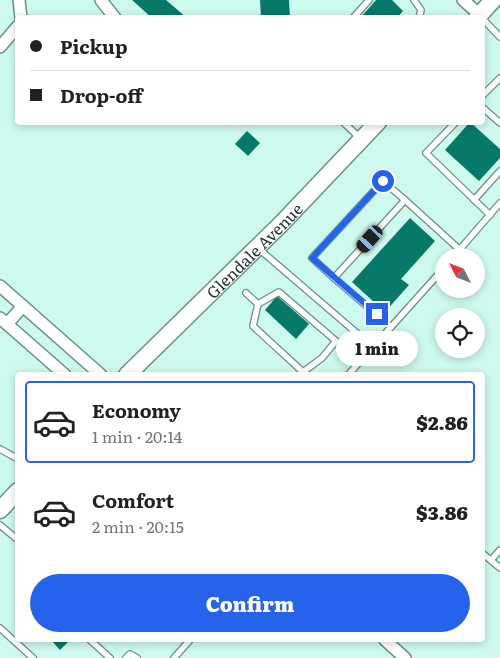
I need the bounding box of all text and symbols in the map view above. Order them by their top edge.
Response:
text: Pickup [60,32,128,60]
text: Drop-off [60,81,143,109]
route start [372,170,394,192]
street label: Glendale Avenue [200,197,308,303]
car [354,223,385,255]
north arrow [435,248,485,298]
map controls [435,248,485,358]
route end [366,303,388,325]
button: locate [435,308,485,358]
callout: 1 min [336,332,418,366]
text: 1 min [355,336,399,360]
text: Economy [92,396,181,424]
icon: car [32,400,77,445]
text: $2.86 [416,408,468,436]
text: 1 min · 20:14 [92,424,182,448]
text: Comfort [92,486,174,514]
icon: car [32,490,77,535]
text: $3.86 [416,498,468,526]
text: 2 min · 20:15 [92,514,184,538]
button: Confirm [30,574,470,632]

